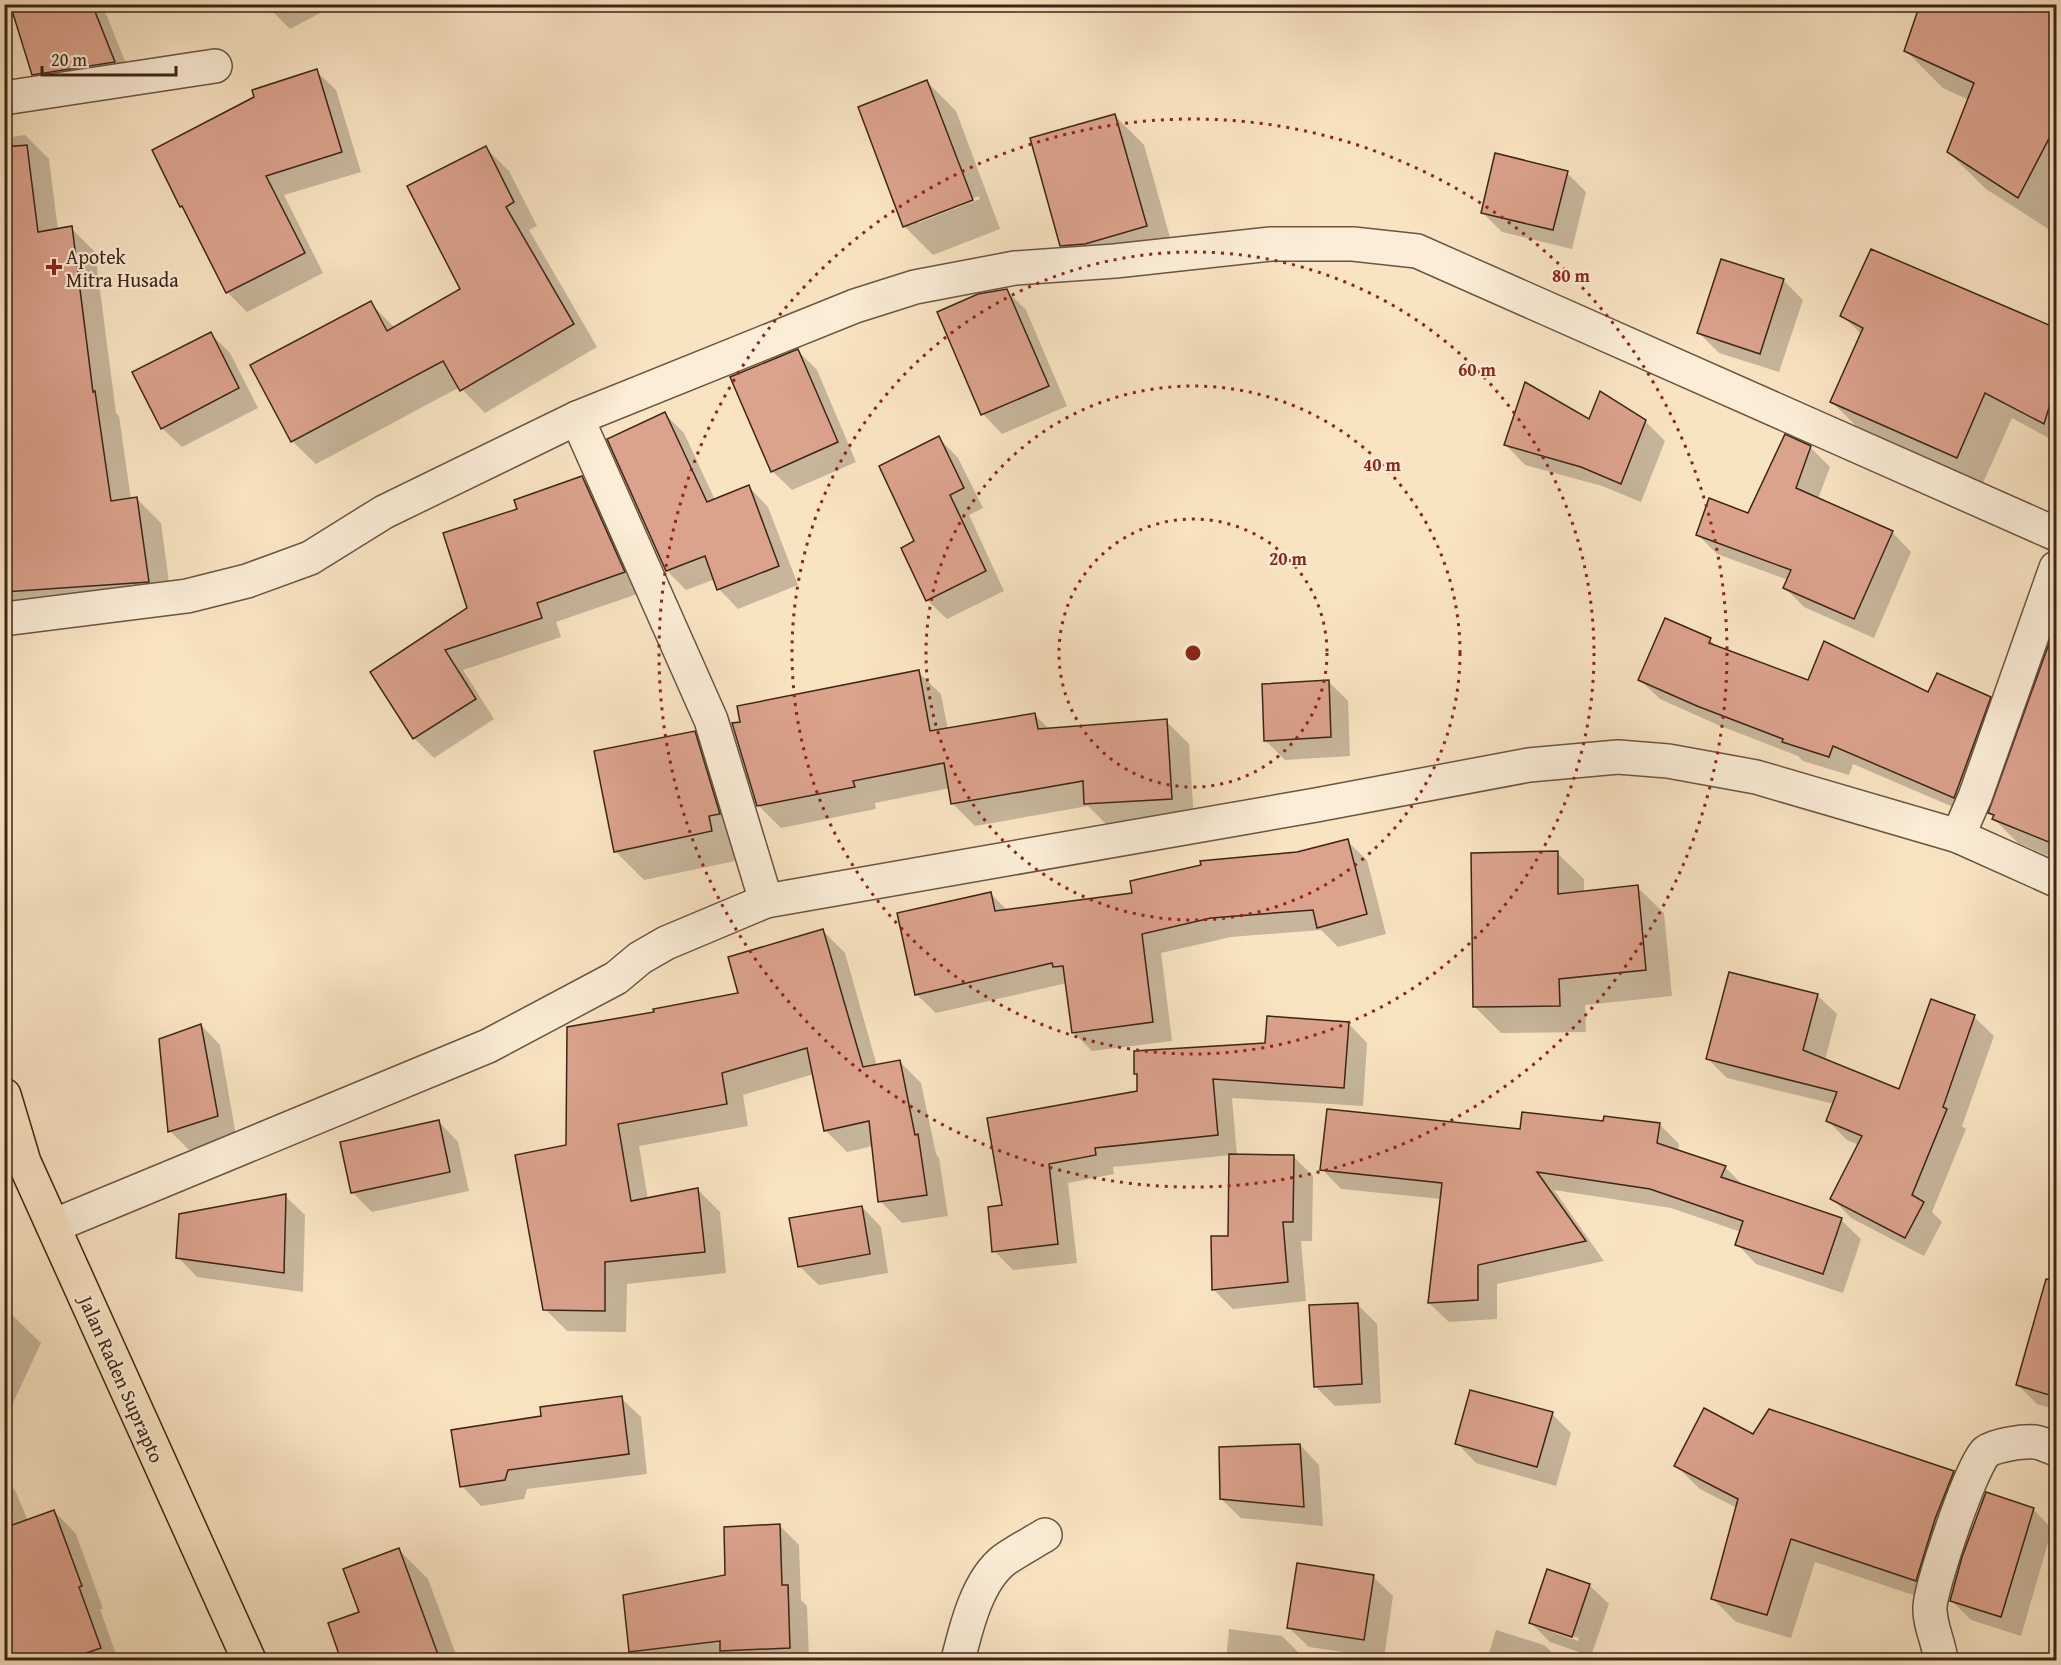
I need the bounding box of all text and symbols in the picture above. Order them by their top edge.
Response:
scale bar [42,39,176,77]
text: 20 m [51,46,87,73]
place label: Apotek Mitra Husada [66,242,179,294]
marker: Apotek Mitra Husada [47,260,61,274]
text: 80 m [1552,262,1591,289]
text: 60 m [1458,356,1497,383]
text: 40 m [1363,451,1402,478]
text: 20 m [1269,545,1308,572]
centre of rings [1183,643,1203,663]
street label: Jalan Raden Suprapto [71,1288,172,1467]

